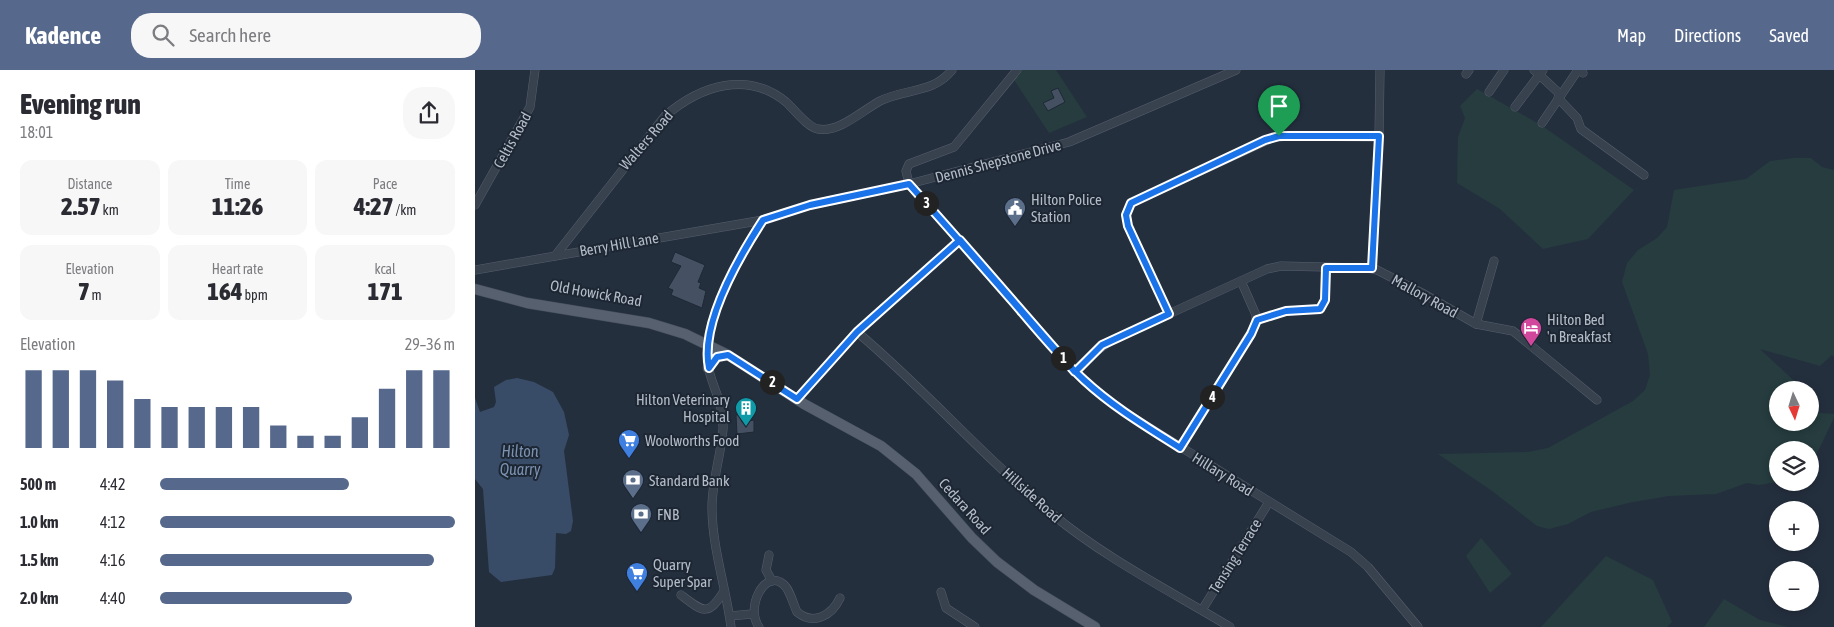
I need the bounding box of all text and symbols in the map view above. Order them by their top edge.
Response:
search box [131,13,481,58]
icon: search [149,21,177,49]
text: Kadence [25,22,101,49]
text: Search here [189,24,271,46]
text: Map [1617,25,1646,46]
text: Directions [1674,25,1741,46]
text: Saved [1769,25,1809,46]
pin [1258,85,1300,136]
button: share [403,87,455,139]
text: Evening run [20,88,141,120]
icon: arrive [1265,92,1293,120]
street label: Walters Road [616,107,676,173]
street label: Celtis Road [490,109,534,171]
text: 18:01 [20,123,53,141]
street label: Dennis Shepstone Drive [933,136,1063,186]
text: Distance [67,176,112,192]
text: Time [225,176,250,192]
text: Pace [373,176,397,192]
pin: 3 [913,190,939,216]
place label: Hilton Police Station [1031,191,1102,225]
text: 2.57 [61,192,101,220]
text: 11:26 [212,192,263,220]
text: 4:27 [354,192,394,220]
text: 3 [923,195,930,211]
public building icon: Hilton Police Station [1003,196,1027,227]
text: km [101,202,119,218]
text: /km [394,202,416,218]
street label: Berry Hill Lane [578,229,660,259]
text: Elevation [66,261,114,277]
text: Heart rate [212,261,263,277]
text: kcal [375,261,396,277]
street label: Mallory Road [1389,271,1461,321]
text: 7 [78,277,90,305]
text: 164 [207,277,242,305]
text: 171 [368,277,403,305]
street label: Old Howick Road [549,277,643,309]
text: m [90,287,102,303]
text: bpm [242,287,268,303]
place label: Hilton Bed 'n Breakfast [1547,311,1611,345]
hotel icon: Hilton Bed 'n Breakfast [1519,316,1543,347]
text: Elevation [20,335,75,353]
text: 29–36 m [405,335,455,353]
pin: 1 [1051,346,1075,370]
text: 1 [1060,350,1067,366]
pin: 2 [759,370,785,394]
text: 2 [769,374,776,390]
north arrow [1769,381,1819,431]
map controls [1769,381,1819,611]
pin: 4 [1199,384,1225,410]
text: 4 [1209,389,1216,405]
place label: Hilton Veterinary Hospital [636,391,730,425]
building icon: Hilton Veterinary Hospital [734,396,758,427]
supermarket icon: Woolworths Food [617,428,641,459]
place label: Woolworths Food [645,432,739,449]
button: layers [1769,441,1819,491]
water label: Hilton Quarry [500,442,541,479]
street label: Hillary Road [1189,449,1257,499]
street label: Hillside Road [999,464,1065,526]
bank icon: Standard Bank [621,468,645,499]
place label: Standard Bank [649,472,730,489]
text: 500 m [20,475,56,493]
text: 4:42 [100,475,125,493]
street label: Cedara Road [935,475,995,537]
button: + [1769,501,1819,551]
bank icon: FNB [629,502,653,533]
place label: FNB [657,506,679,523]
text: 1.0 km [20,513,59,531]
text: 4:12 [100,513,125,531]
street label: Tensing Terrace [1205,515,1265,596]
text: 1.5 km [20,551,59,569]
text: 4:16 [100,551,125,569]
place label: Quarry Super Spar [653,556,712,590]
supermarket icon: Quarry Super Spar [625,561,649,592]
button: − [1769,561,1819,611]
text: 2.0 km [20,589,59,607]
text: 4:40 [100,589,125,607]

